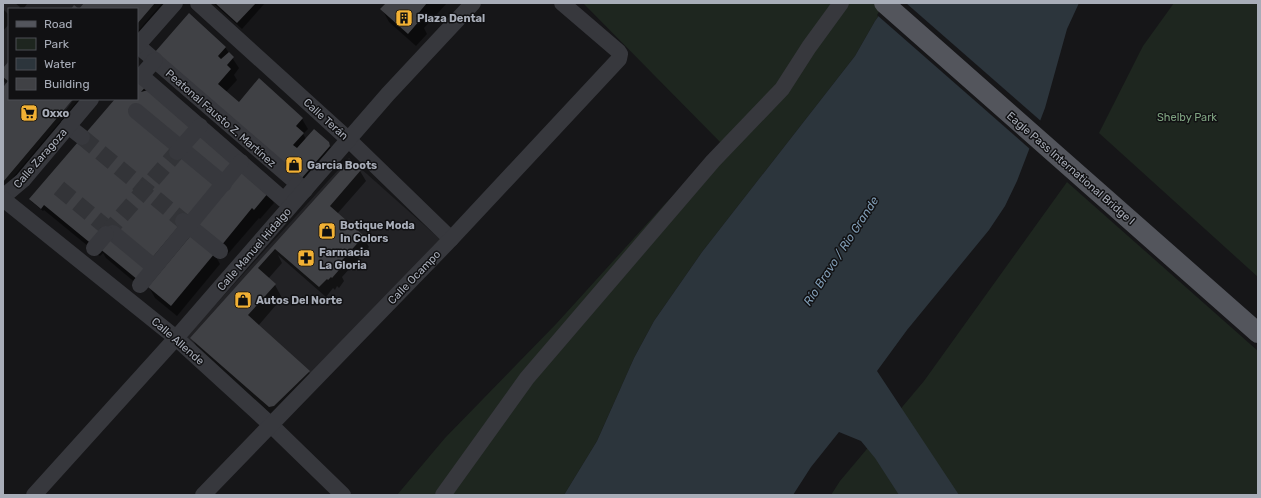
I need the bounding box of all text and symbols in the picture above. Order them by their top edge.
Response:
legend [8,8,138,100]
building icon: Plaza Dental [394,8,414,28]
place label: Plaza Dental [417,12,485,25]
text: Road [44,17,72,31]
text: Park [44,37,70,51]
text: Water [44,57,76,71]
street label: Peatonal Fausto Z. Martínez [163,67,279,170]
text: Building [44,77,90,91]
street label: Calle Terán [301,96,351,143]
supermarket icon: Oxxo [19,103,39,123]
place label: Oxxo [42,107,69,120]
street label: Eagle Pass International Bridge I [1004,109,1137,227]
park label: Shelby Park [1157,111,1217,124]
street label: Calle Zaragoza [11,126,70,191]
shop icon: Garcia Boots [284,155,304,175]
place label: Garcia Boots [307,159,377,172]
water label: Río Bravo / Rio Grande [801,194,882,308]
street label: Calle Manuel Hidalgo [215,205,294,294]
place label: Botique Moda In Colors [340,219,415,245]
shop icon: Botique Moda In Colors [317,221,337,241]
place label: Farmacia La Gloria [319,246,370,272]
pharmacy icon: Farmacia La Gloria [296,248,316,268]
street label: Calle Ocampo [385,248,443,307]
shop icon: Autos Del Norte [233,290,253,310]
place label: Autos Del Norte [256,294,343,307]
street label: Calle Allende [149,315,207,368]

